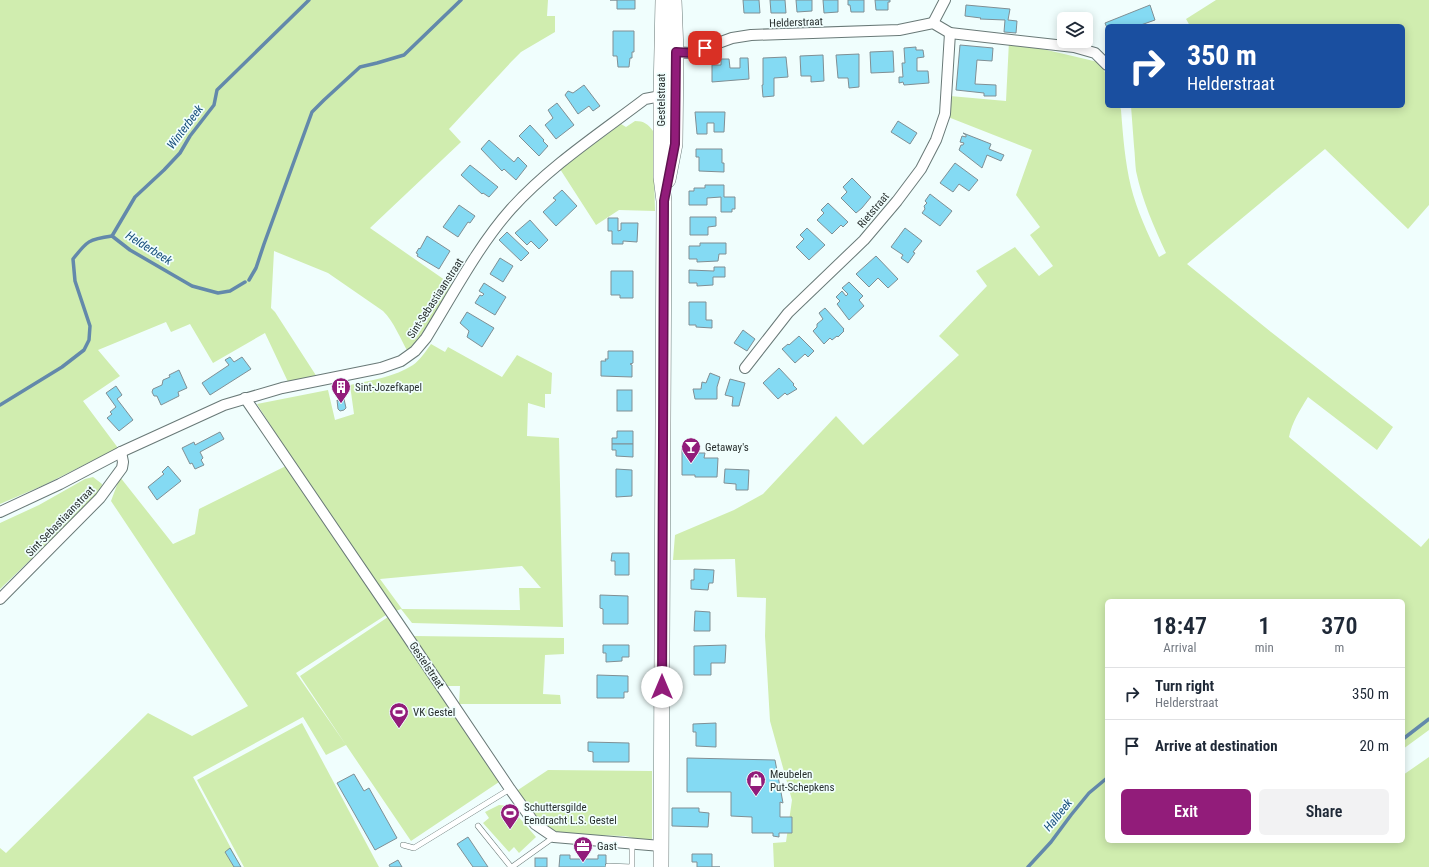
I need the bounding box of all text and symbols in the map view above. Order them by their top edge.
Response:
map controls [1057,12,1093,48]
button: layers [1057,12,1093,48]
street label: Helderstraat [769,15,823,30]
pin [688,31,722,65]
icon: arrive [694,37,716,59]
text: 350 m [1187,39,1257,72]
icon: right [1121,40,1173,92]
text: Helderstraat [1187,73,1275,94]
street label: Gestelstraat [655,74,668,126]
water label: Winterbeek [164,102,207,152]
street label: Rietstraat [855,190,892,231]
water label: Helderbeek [123,228,175,268]
street label: Sint-Sebastiaanstraat [405,256,466,341]
building icon: Sint-Jozefkapel [330,376,352,404]
place label: Sint-Jozefkapel [355,381,422,394]
bar icon: Getaway's [680,436,702,464]
place label: Getaway's [705,441,749,454]
street label: Sint-Sebastiaanstraat [23,483,97,559]
text: 18:47 [1153,612,1207,640]
text: 1 [1258,612,1270,640]
text: 370 [1321,612,1357,640]
street label: Gestelstraat [406,640,447,691]
text: Arrival [1163,640,1196,655]
text: min [1255,640,1274,655]
text: m [1334,640,1344,655]
position arrow [641,666,683,708]
text: Turn right [1155,677,1214,695]
icon: right [1121,683,1143,705]
text: 350 m [1352,685,1389,703]
text: Helderstraat [1155,695,1218,710]
sports icon: VK Gestel [388,701,410,729]
place label: VK Gestel [413,706,455,719]
icon: arrive [1121,735,1143,757]
text: Arrive at destination [1155,737,1278,755]
text: 20 m [1359,737,1389,755]
place label: Meubelen Put-Schepkens [770,768,834,794]
shop icon: Meubelen Put-Schepkens [745,769,767,797]
button: Exit [1121,789,1251,835]
button: Share [1259,789,1389,835]
water label: Halbeek [1041,795,1076,834]
place label: Schuttersgilde Eendracht L.S. Gestel [524,801,617,827]
sports icon: Schuttersgilde Eendracht L.S. Gestel [499,802,521,830]
office icon: Gast [572,835,594,863]
place label: Gast [597,840,617,853]

